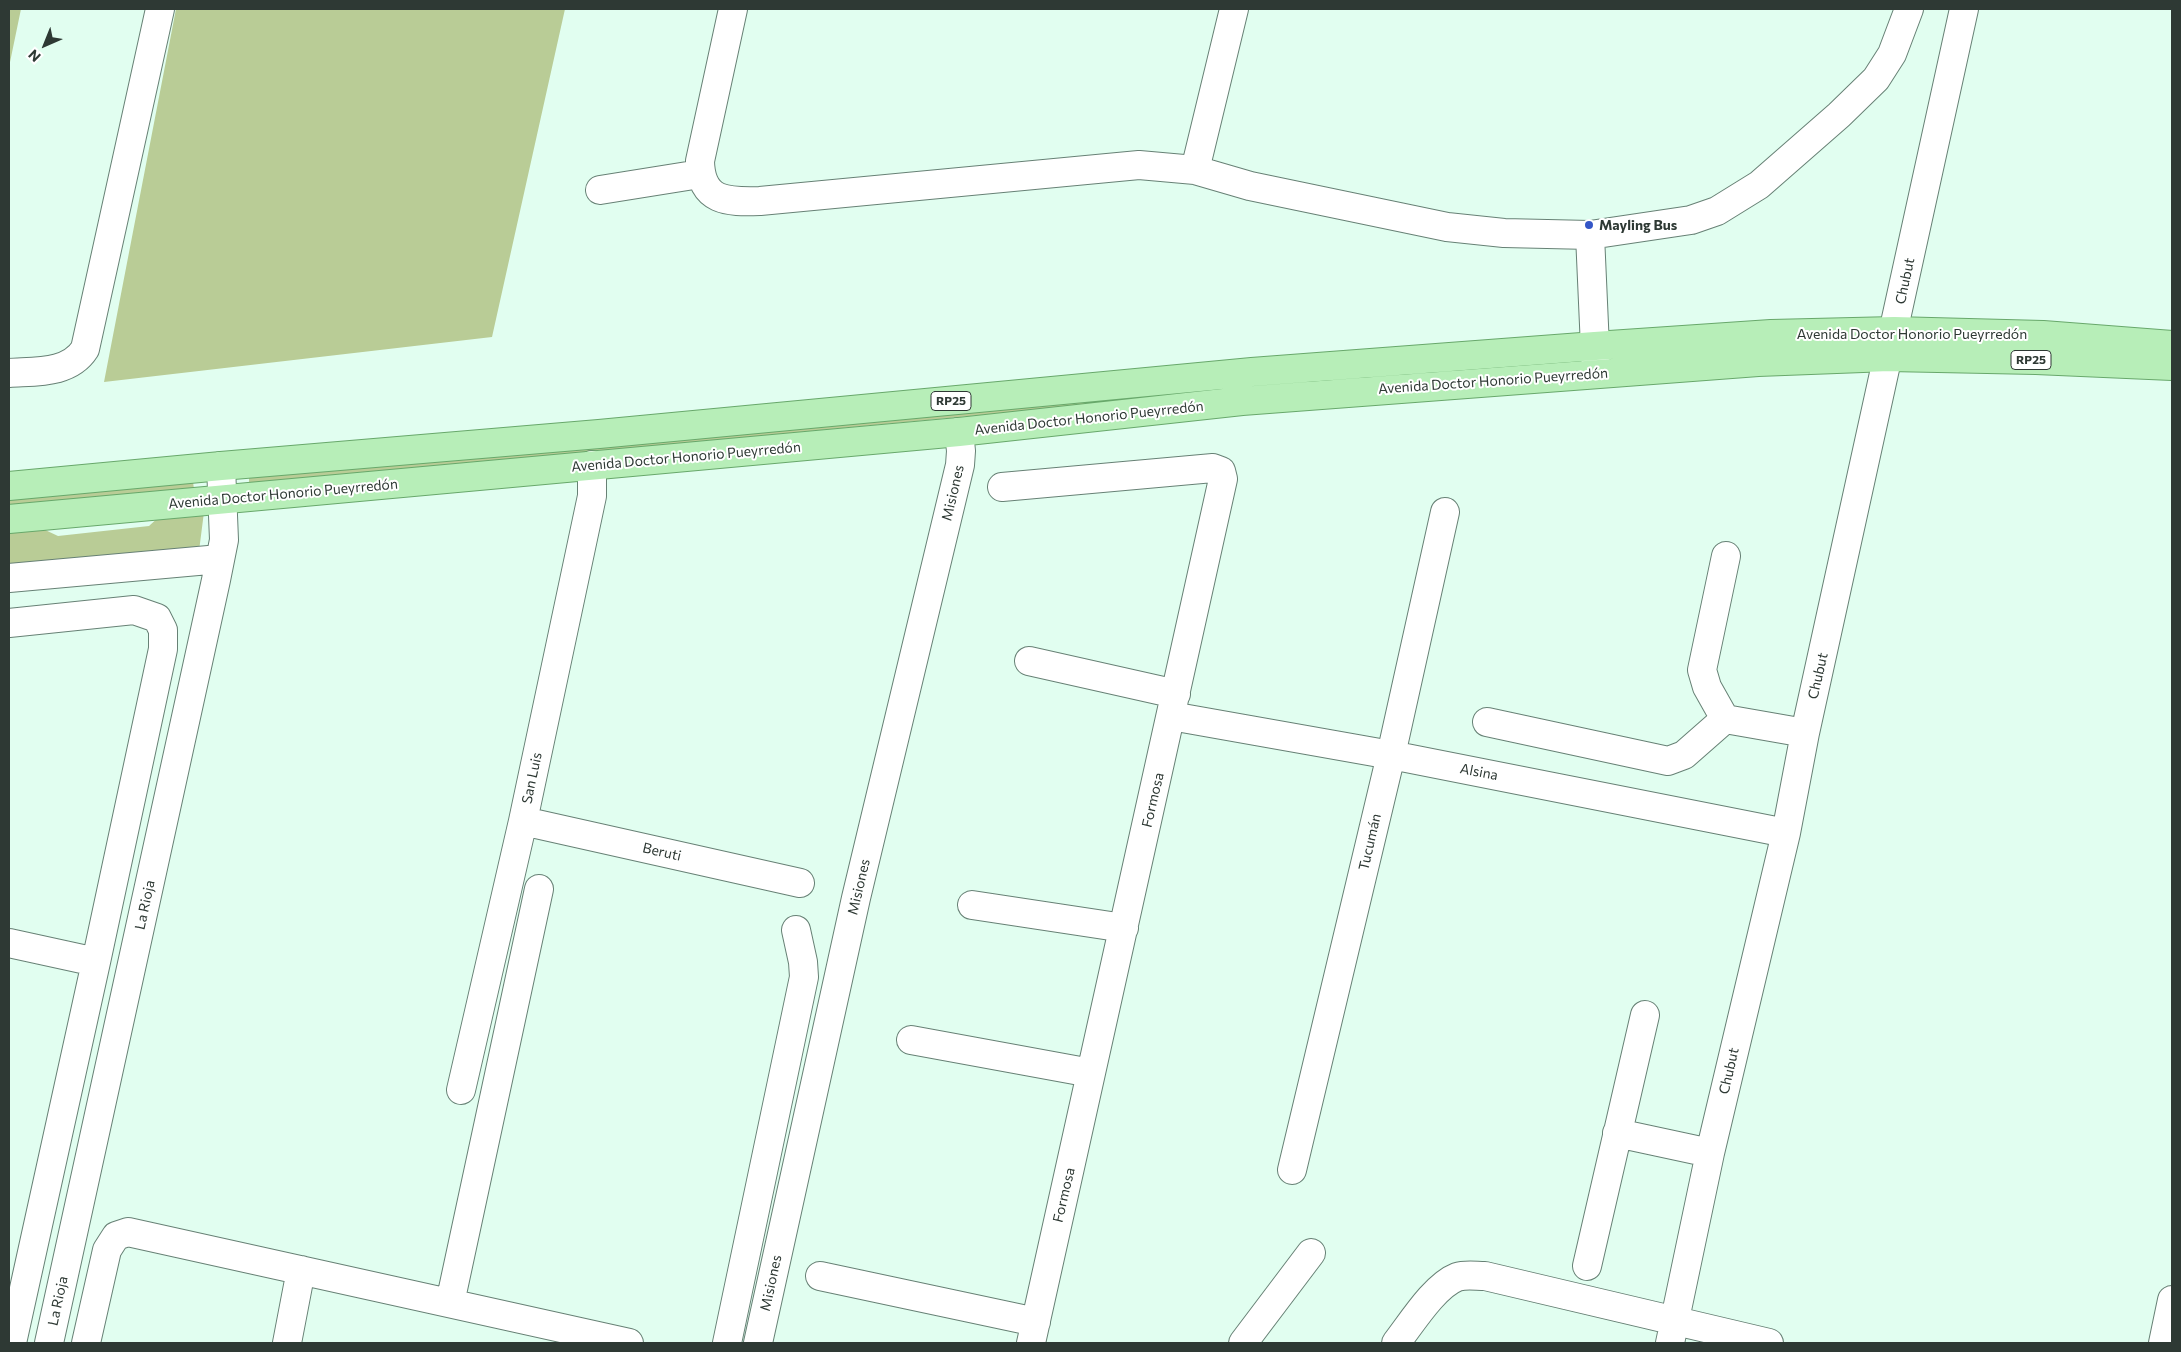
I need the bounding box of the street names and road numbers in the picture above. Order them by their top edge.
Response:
street label: Chubut [1892,256,1918,306]
street label: Avenida Doctor Honorio Pueyrredón [1797,326,2027,342]
road number: RP25 [2011,350,2051,370]
street label: Avenida Doctor Honorio Pueyrredón [1378,365,1608,397]
road number: RP25 [931,392,971,411]
street label: Avenida Doctor Honorio Pueyrredón [974,398,1204,438]
street label: Avenida Doctor Honorio Pueyrredón [571,439,801,475]
street label: Misiones [938,463,968,523]
street label: Avenida Doctor Honorio Pueyrredón [168,476,398,512]
street label: Chubut [1804,651,1832,701]
street label: San Luis [518,751,546,805]
street label: Alsina [1458,760,1500,784]
street label: Formosa [1139,771,1167,829]
street label: Tucumán [1355,812,1385,872]
street label: Beruti [641,839,683,865]
street label: Misiones [844,857,874,917]
street label: La Rioja [132,879,158,931]
street label: Chubut [1715,1046,1743,1096]
street label: Formosa [1050,1166,1078,1224]
street label: Misiones [757,1253,785,1313]
street label: La Rioja [45,1275,71,1327]

